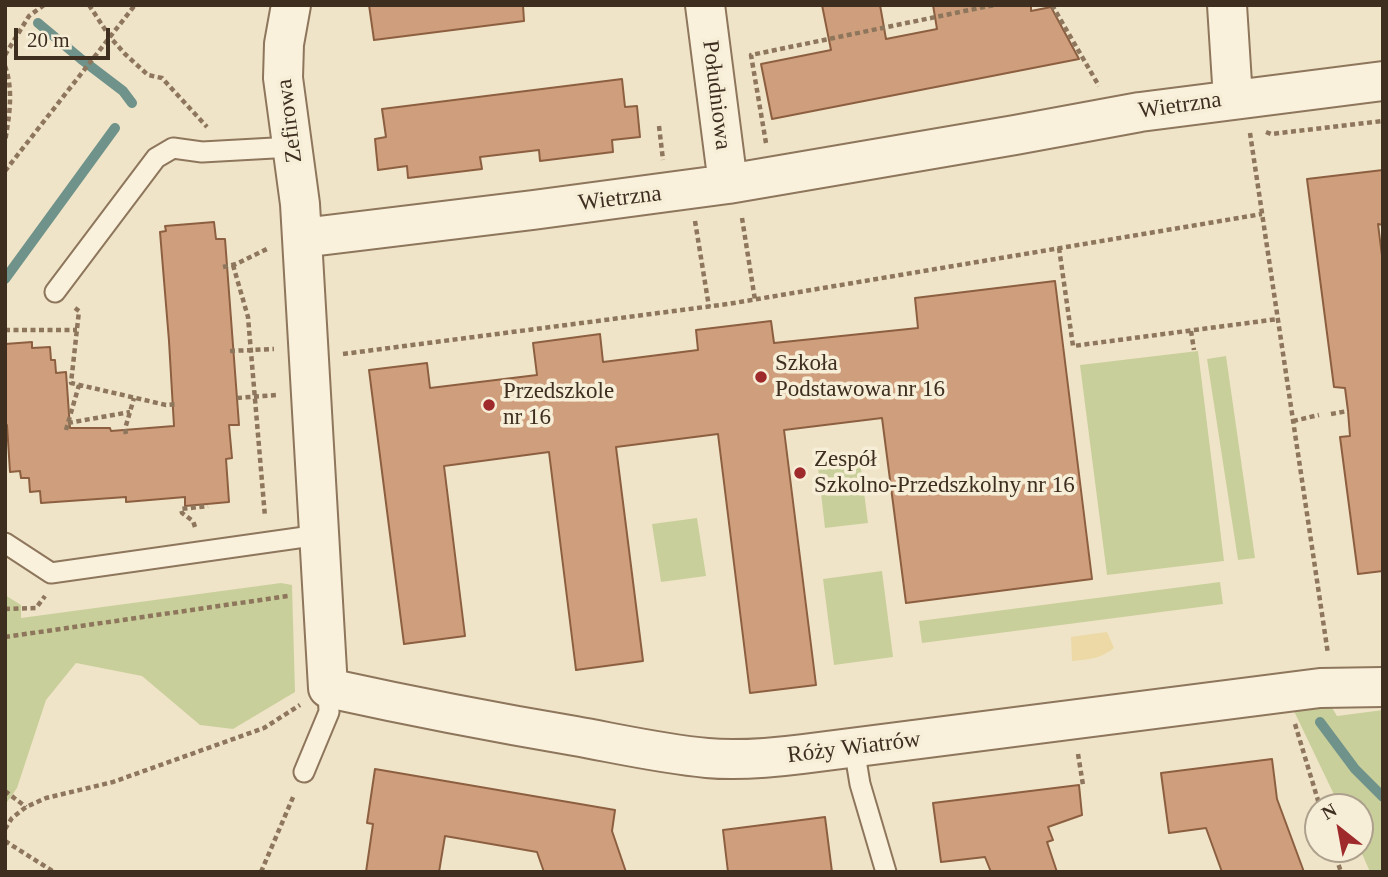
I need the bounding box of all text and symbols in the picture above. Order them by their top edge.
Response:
scale bar [18,14,114,58]
text: 20 m [27,28,70,52]
street label: Południowa [696,39,736,151]
street label: Zefirowa [271,77,309,165]
street label: Wietrzna [1137,87,1223,125]
street label: Wietrzna [577,180,663,218]
place label: Szkoła Podstawowa nr 16 [775,350,945,404]
marker: Szkoła Podstawowa nr 16 [753,369,769,385]
place label: Przedszkole nr 16 [503,378,614,432]
marker: Przedszkole nr 16 [481,397,497,413]
place label: Zespół Szkolno-Przedszkolny nr 16 [814,446,1075,500]
marker: Zespół Szkolno-Przedszkolny nr 16 [792,465,808,481]
street label: Róży Wiatrów [786,726,922,770]
north arrow [1304,793,1374,863]
text: N [1318,799,1340,824]

